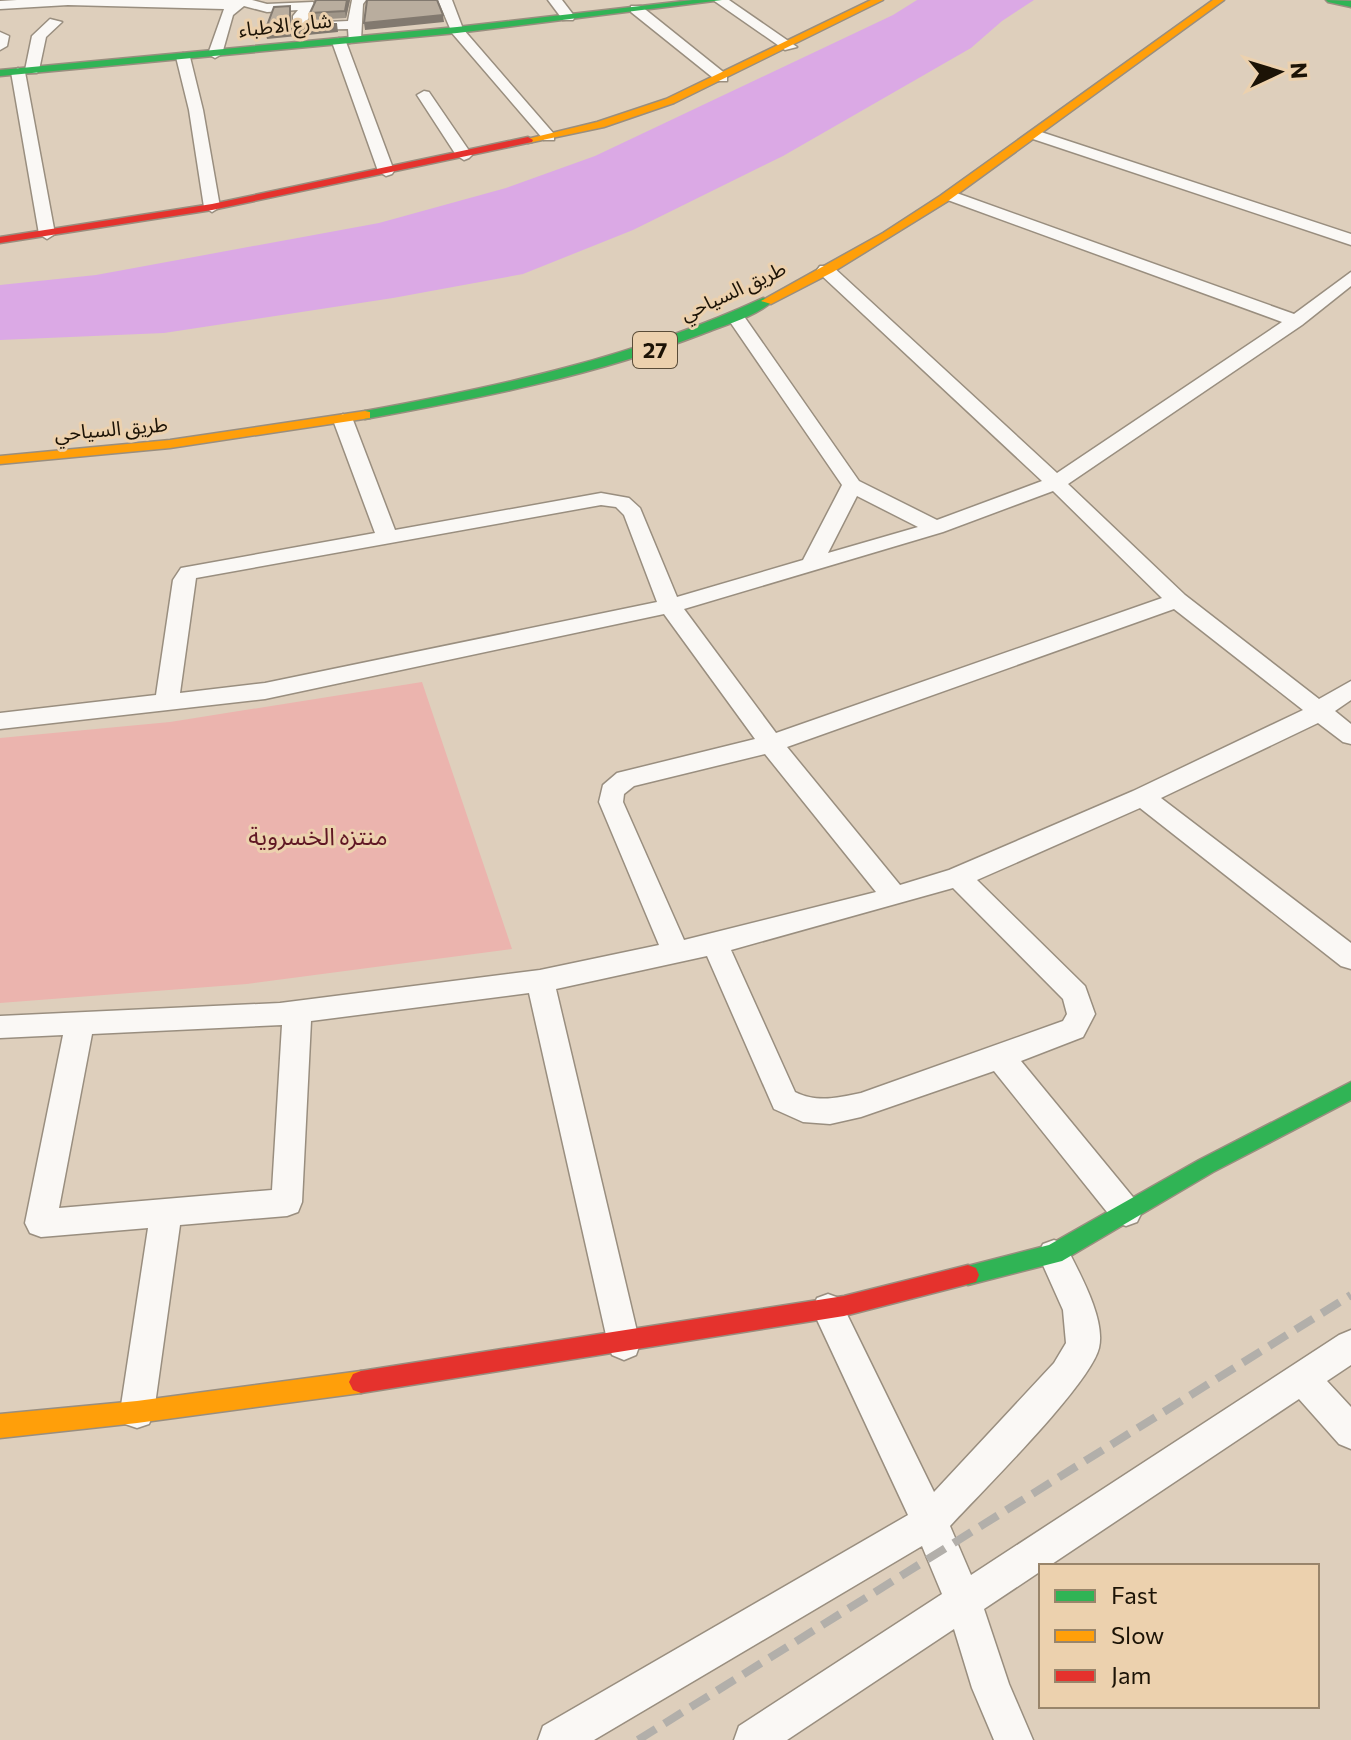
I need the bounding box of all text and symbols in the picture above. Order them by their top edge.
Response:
street label: شارع الاطباء [237,7,333,45]
north arrow [1239,32,1319,112]
text: N [1285,61,1313,80]
street label: طريق السياحي [676,255,791,329]
road number: 27 [633,332,677,368]
street label: طريق السياحي [53,411,169,450]
park label: منتزه الخسروية [248,821,388,851]
legend [1039,1564,1319,1708]
text: Fast [1111,1580,1158,1609]
text: Slow [1111,1620,1164,1649]
text: Jam [1111,1660,1151,1689]

